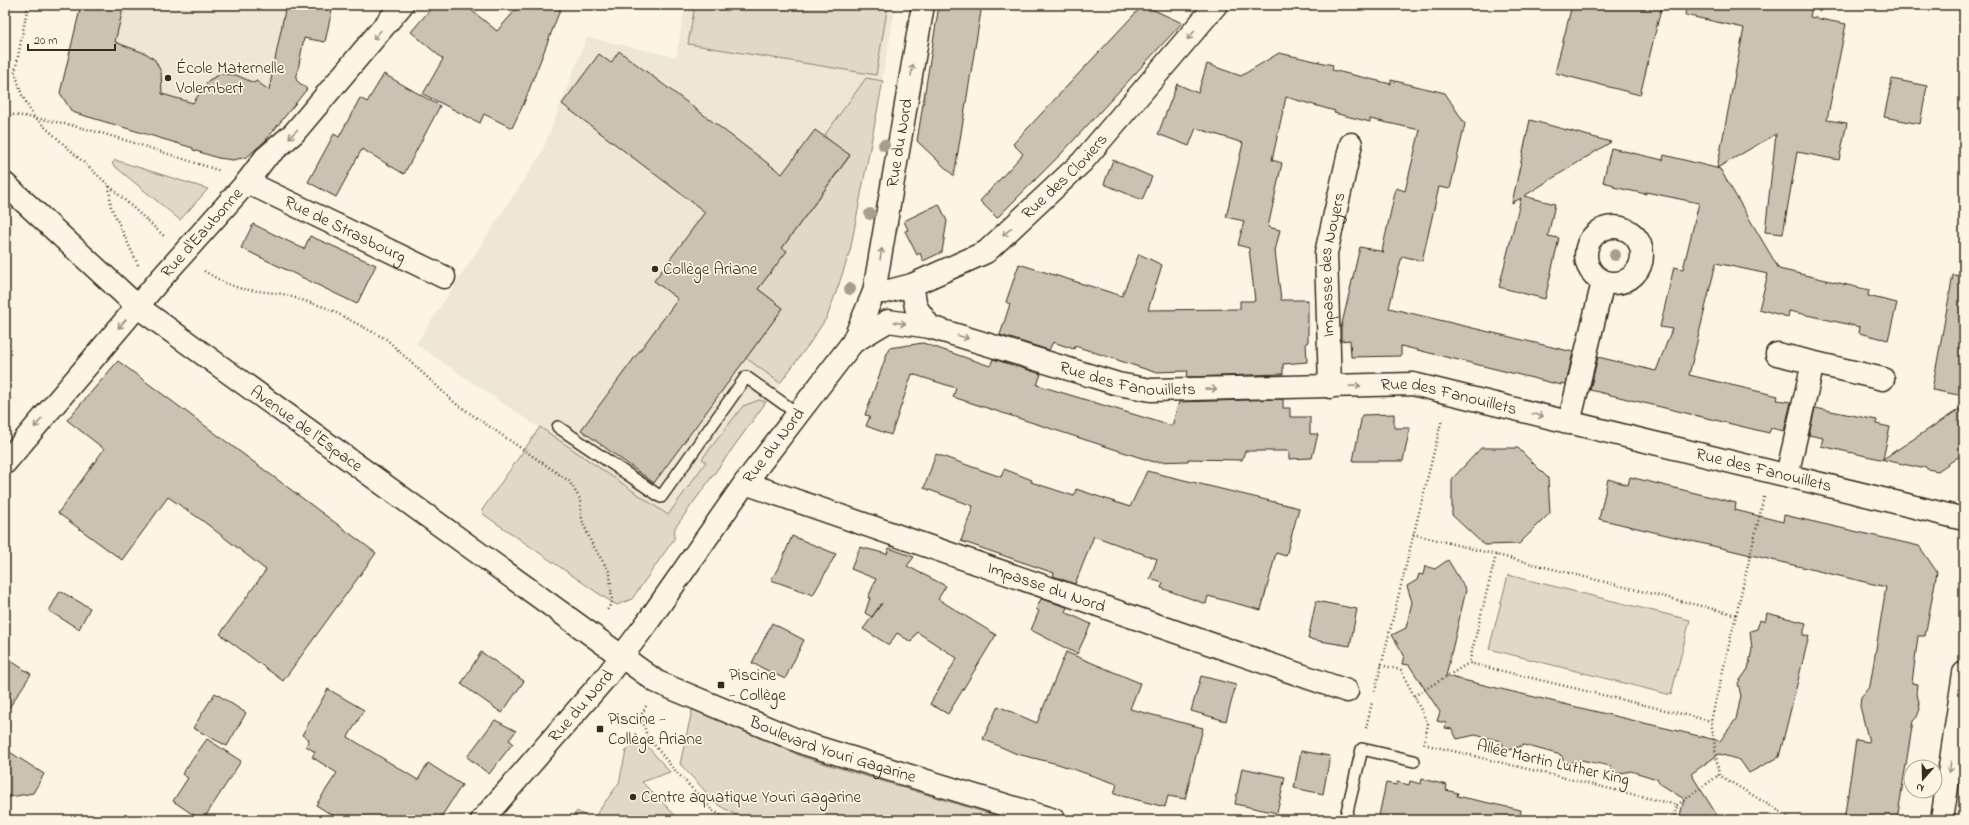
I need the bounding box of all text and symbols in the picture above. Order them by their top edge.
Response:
scale bar [28,26,115,52]
one-way arrow [1186,29,1195,40]
one-way arrow [373,30,382,40]
text: 20 m [34,32,57,50]
place label: École Maternelle Volembert [175,56,285,101]
one-way arrow [908,64,916,77]
marker: École Maternelle Volembert [163,73,173,83]
street label: Rue du Nord [880,96,919,189]
street label: Rue des Cloviers [1016,128,1114,225]
one-way arrow [288,129,298,139]
street label: Rue d'Eaubonne [155,182,249,283]
street label: Rue de Strasbourg [280,189,410,271]
street label: Impasse des Noyers [1313,190,1352,338]
one-way arrow [1002,227,1012,237]
one-way arrow [877,248,885,261]
place label: Collège Ariane [663,257,758,284]
marker: Collège Ariane [650,264,660,274]
one-way arrow [118,319,127,330]
one-way arrow [893,319,906,327]
one-way arrow [956,334,969,341]
street label: Rue des Fanouillets [1056,354,1196,403]
street label: Rue des Fanouillets [1380,372,1520,422]
street label: Avenue de l'Espace [245,379,368,478]
one-way arrow [1348,382,1361,390]
one-way arrow [1204,385,1217,393]
street label: Rue du Nord [736,402,811,489]
one-way arrow [1531,412,1544,419]
one-way arrow [34,418,43,429]
street label: Rue des Fanouillets [1693,441,1834,499]
street label: Impasse du Nord [984,555,1109,619]
place label: Piscine - Collège [729,663,786,710]
street label: Rue du Nord [542,664,620,748]
marker: Piscine - Collège [716,680,726,690]
place label: Piscine - Collège Ariane [608,707,703,754]
street label: Boulevard Youri Gagarine [745,709,920,790]
marker: Piscine - Collège Ariane [595,724,605,734]
street label: Allée Martin Luther King [1474,733,1632,795]
north arrow [1903,759,1943,799]
one-way arrow [1946,760,1954,773]
text: N [1914,779,1926,796]
place label: Centre aquatique Youri Gagarine [641,785,861,812]
marker: Centre aquatique Youri Gagarine [628,792,638,802]

